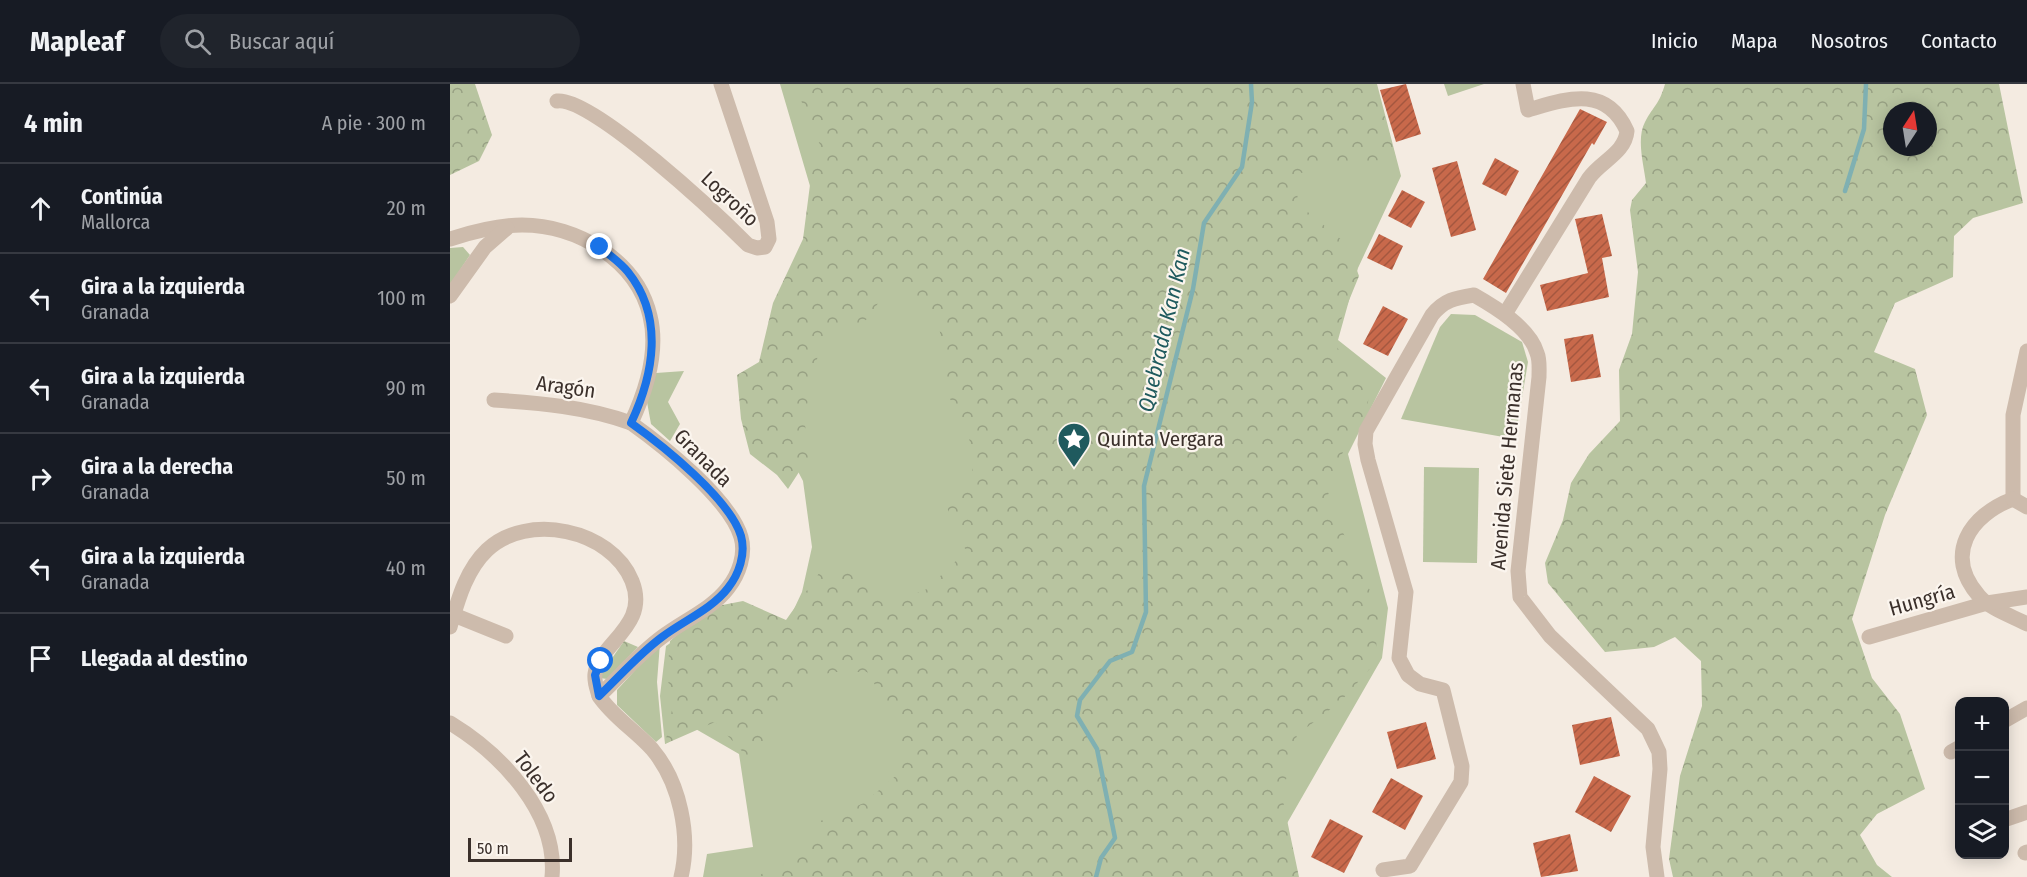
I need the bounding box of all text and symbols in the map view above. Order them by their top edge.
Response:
search box [160,14,580,68]
text: Mapleaf [30,25,124,58]
icon: search [181,25,214,58]
text: Buscar aquí [229,28,334,55]
text: Inicio [1651,28,1698,54]
text: Mapa [1731,28,1778,54]
text: Nosotros [1811,28,1888,54]
text: Contacto [1921,28,1997,54]
north arrow [1883,102,1937,156]
text: 4 min [24,108,83,139]
text: A pie · 300 m [322,111,426,135]
street label: Logroño [696,166,764,232]
text: Continúa [81,183,163,210]
icon: ahead [24,192,57,225]
text: 20 m [387,196,426,220]
text: Mallorca [81,210,150,234]
route end [586,233,612,259]
water label: Quebrada Kan Kan [1132,245,1196,415]
text: Gira a la izquierda [81,273,245,300]
icon: left [24,282,57,315]
text: 100 m [377,286,426,310]
text: Granada [81,300,149,324]
street label: Avenida Siete Hermanas [1485,361,1529,571]
text: Gira a la izquierda [81,363,245,390]
street label: Aragón [535,370,597,404]
icon: left [24,372,57,405]
text: 90 m [386,376,426,400]
text: Granada [81,390,149,414]
place icon: Quinta Vergara [1056,421,1092,468]
street label: Granada [668,423,738,493]
place label: Quinta Vergara [1097,426,1224,452]
text: Gira a la derecha [81,453,233,480]
icon: right [24,462,57,495]
text: 50 m [386,466,426,490]
text: Granada [81,480,149,504]
text: Gira a la izquierda [81,543,245,570]
icon: left [24,552,57,585]
text: 40 m [386,556,426,580]
text: Granada [81,570,149,594]
street label: Hungría [1886,578,1958,622]
icon: arrive [24,642,57,675]
text: Llegada al destino [81,645,248,672]
route start [587,647,613,673]
map controls [1955,697,2009,859]
button: + [1955,697,2009,751]
street label: Toledo [508,746,564,808]
button: − [1955,751,2009,805]
button: layers [1955,805,2009,859]
scale bar [468,835,572,862]
text: 50 m [477,839,509,858]

